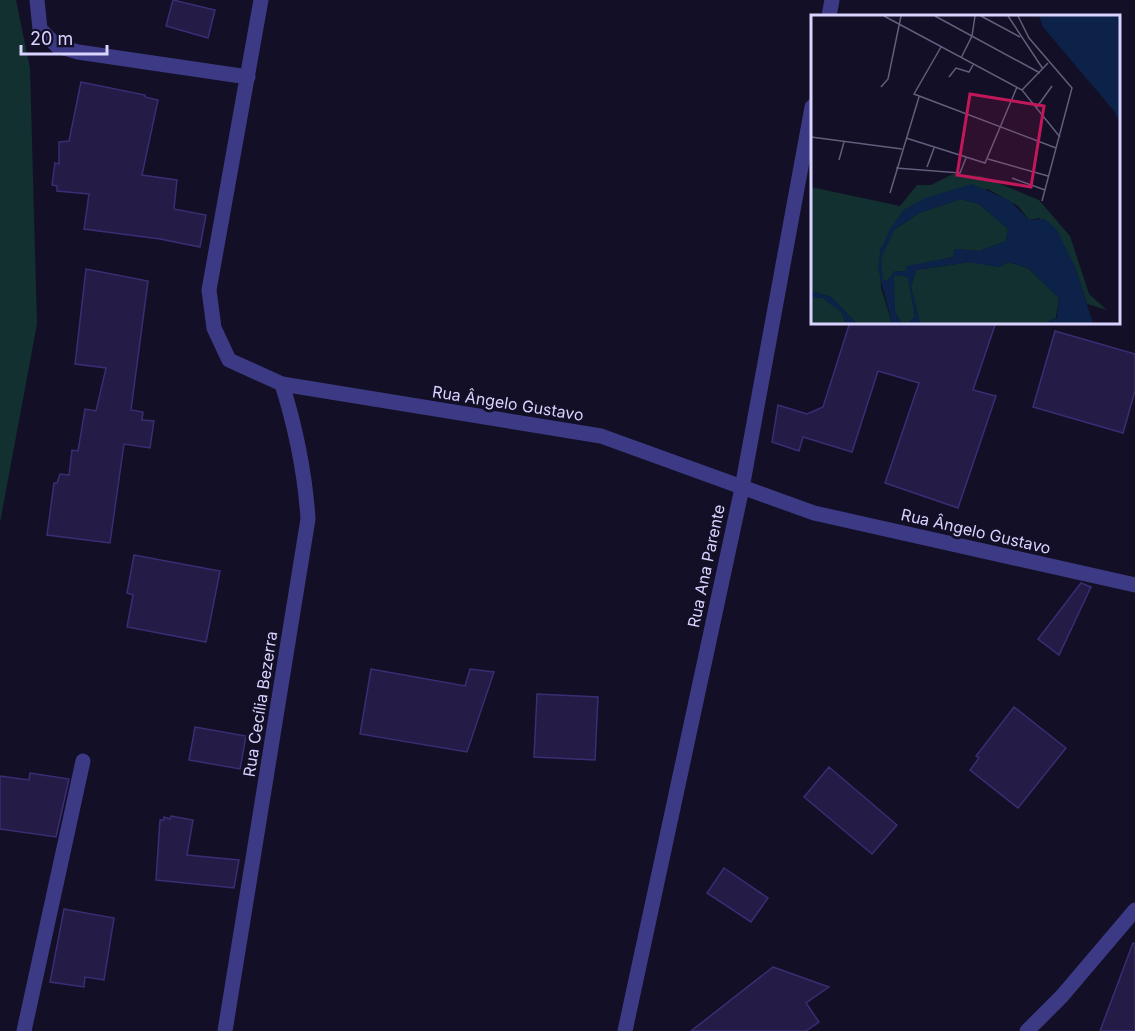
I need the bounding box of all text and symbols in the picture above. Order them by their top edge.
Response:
inset map [811,15,1120,324]
scale bar [21,18,106,56]
text: 20 m [30,28,73,49]
street label: Rua Ângelo Gustavo [431,381,585,425]
street label: Rua Ana Parente [683,503,729,629]
street label: Rua Ângelo Gustavo [899,504,1053,558]
street label: Rua Cecília Bezerra [239,630,281,778]

